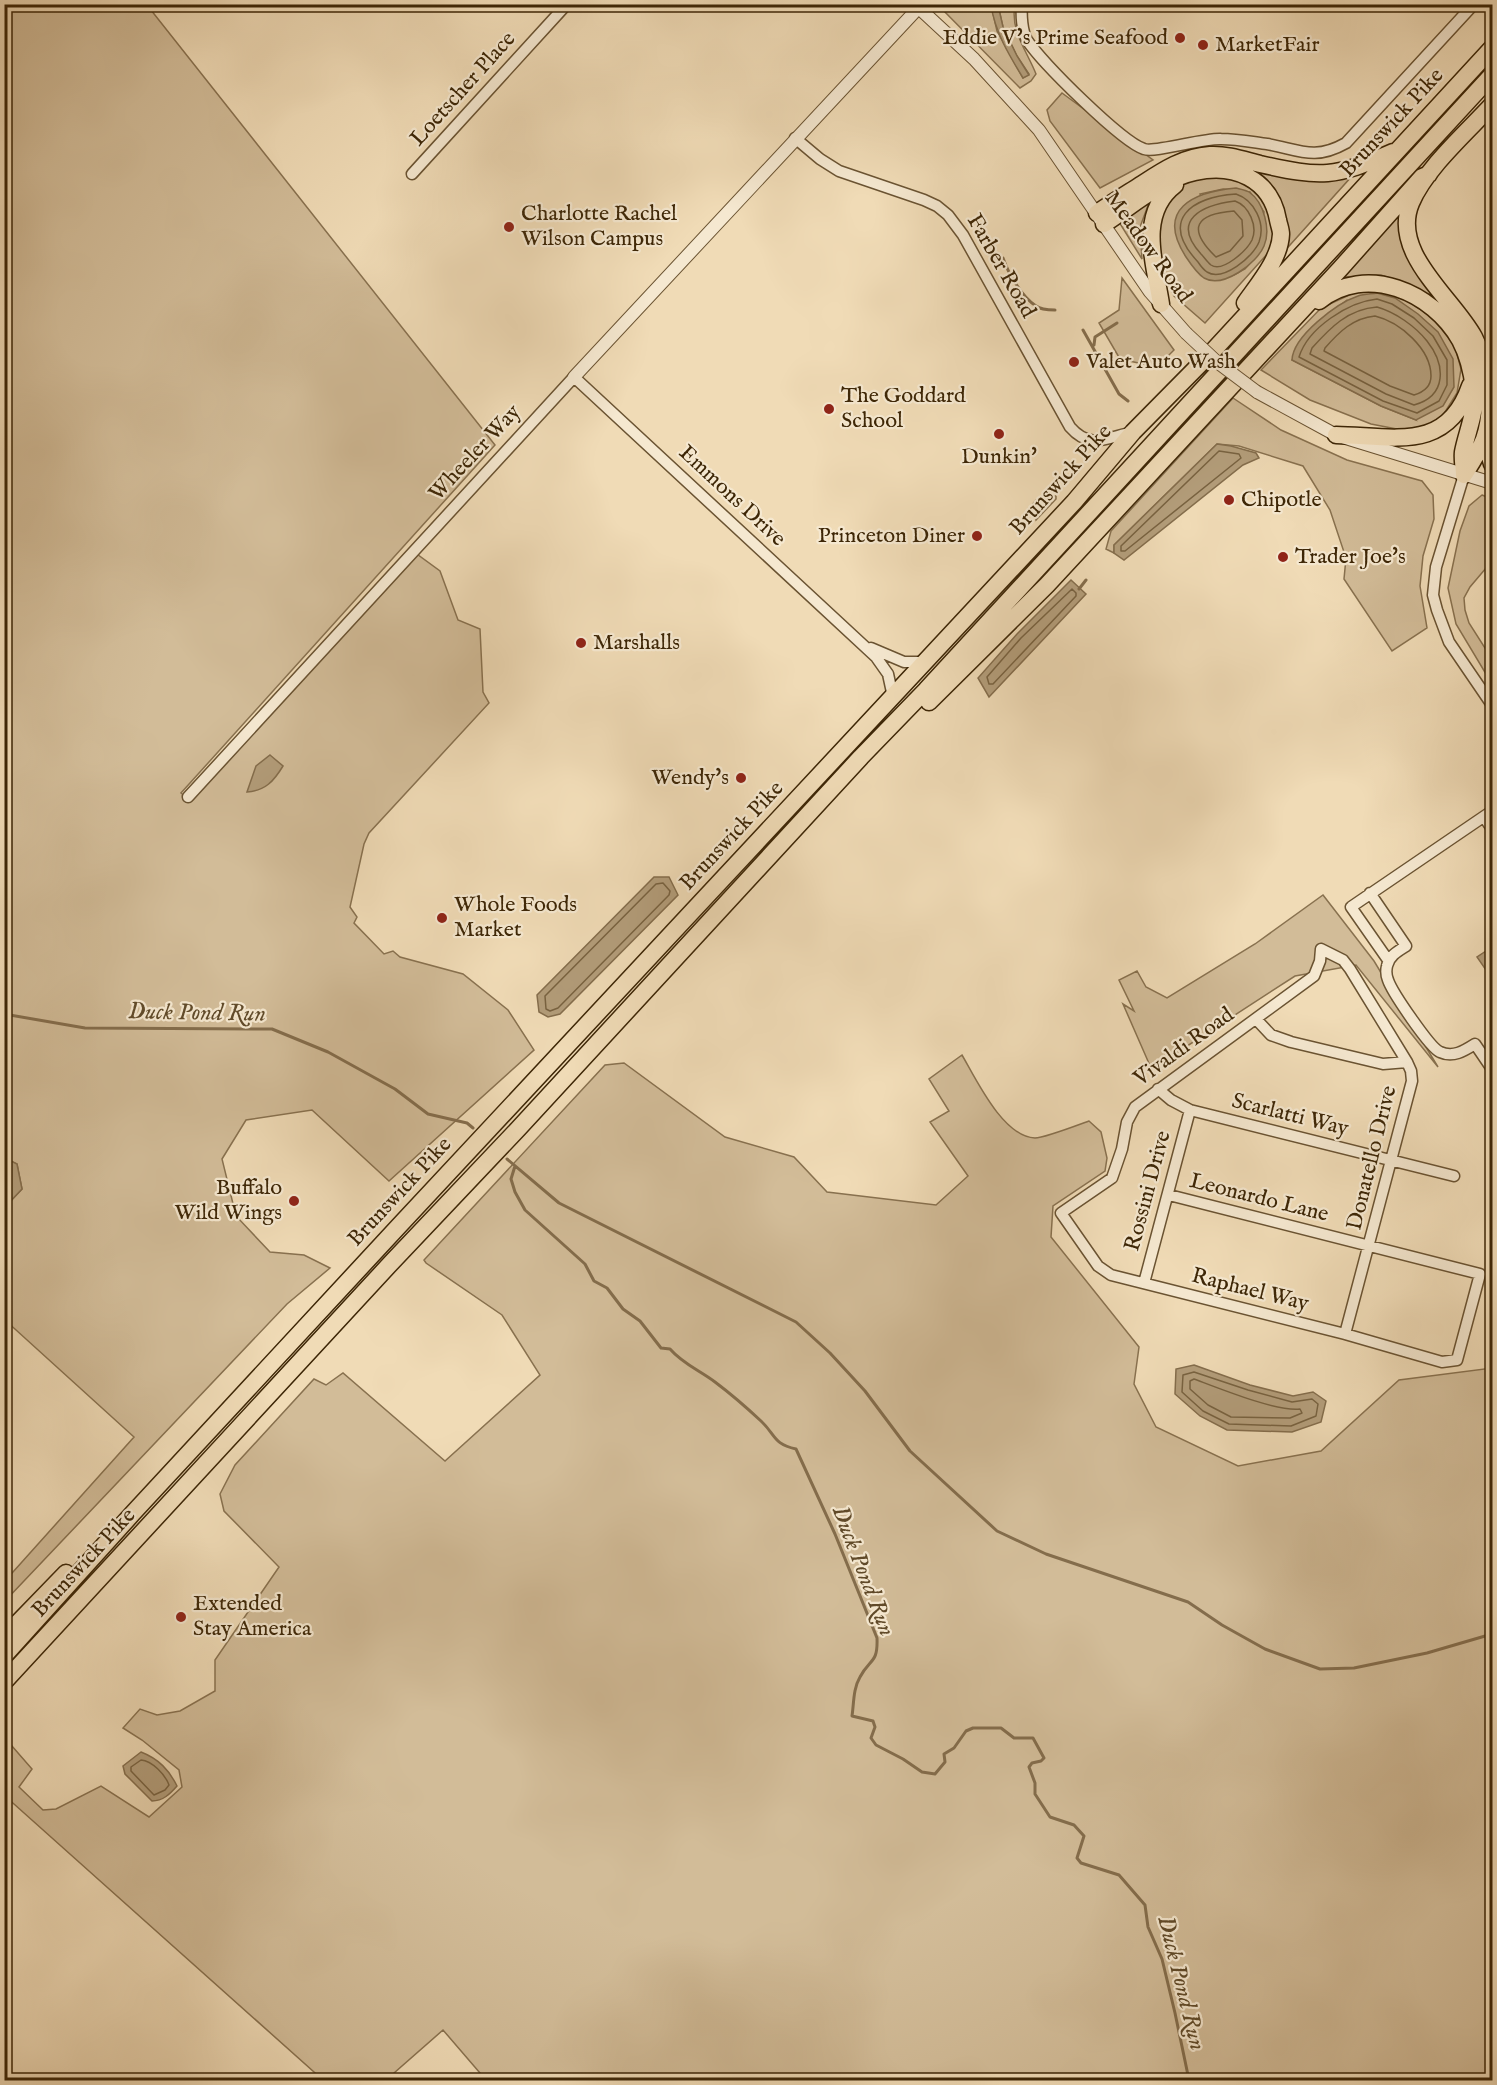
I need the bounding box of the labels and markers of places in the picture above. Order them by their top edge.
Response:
place label: Eddie V's Prime Seafood [942,24,1168,52]
marker: Eddie V's Prime Seafood [1173,31,1187,45]
place label: MarketFair [1215,31,1320,59]
marker: MarketFair [1196,38,1210,52]
place label: Charlotte Rachel Wilson Campus [521,200,677,253]
marker: Charlotte Rachel Wilson Campus [502,220,516,234]
place label: Valet Auto Wash [1085,348,1236,376]
marker: Valet Auto Wash [1067,355,1081,369]
place label: The Goddard School [841,382,966,435]
marker: The Goddard School [822,402,836,416]
marker: Dunkin' [992,427,1006,441]
place label: Dunkin' [961,443,1037,471]
place label: Chipotle [1241,486,1322,514]
marker: Chipotle [1222,493,1236,507]
place label: Princeton Diner [818,522,965,550]
marker: Princeton Diner [970,529,984,543]
place label: Trader Joe's [1295,543,1406,571]
marker: Trader Joe's [1276,550,1290,564]
place label: Marshalls [593,629,680,657]
marker: Marshalls [574,636,588,650]
place label: Wendy's [651,764,729,792]
marker: Wendy's [734,771,748,785]
place label: Whole Foods Market [454,891,577,944]
marker: Whole Foods Market [435,911,449,925]
place label: Buffalo Wild Wings [174,1174,282,1227]
marker: Buffalo Wild Wings [287,1194,301,1208]
place label: Extended Stay America [193,1590,312,1643]
marker: Extended Stay America [174,1610,188,1624]

